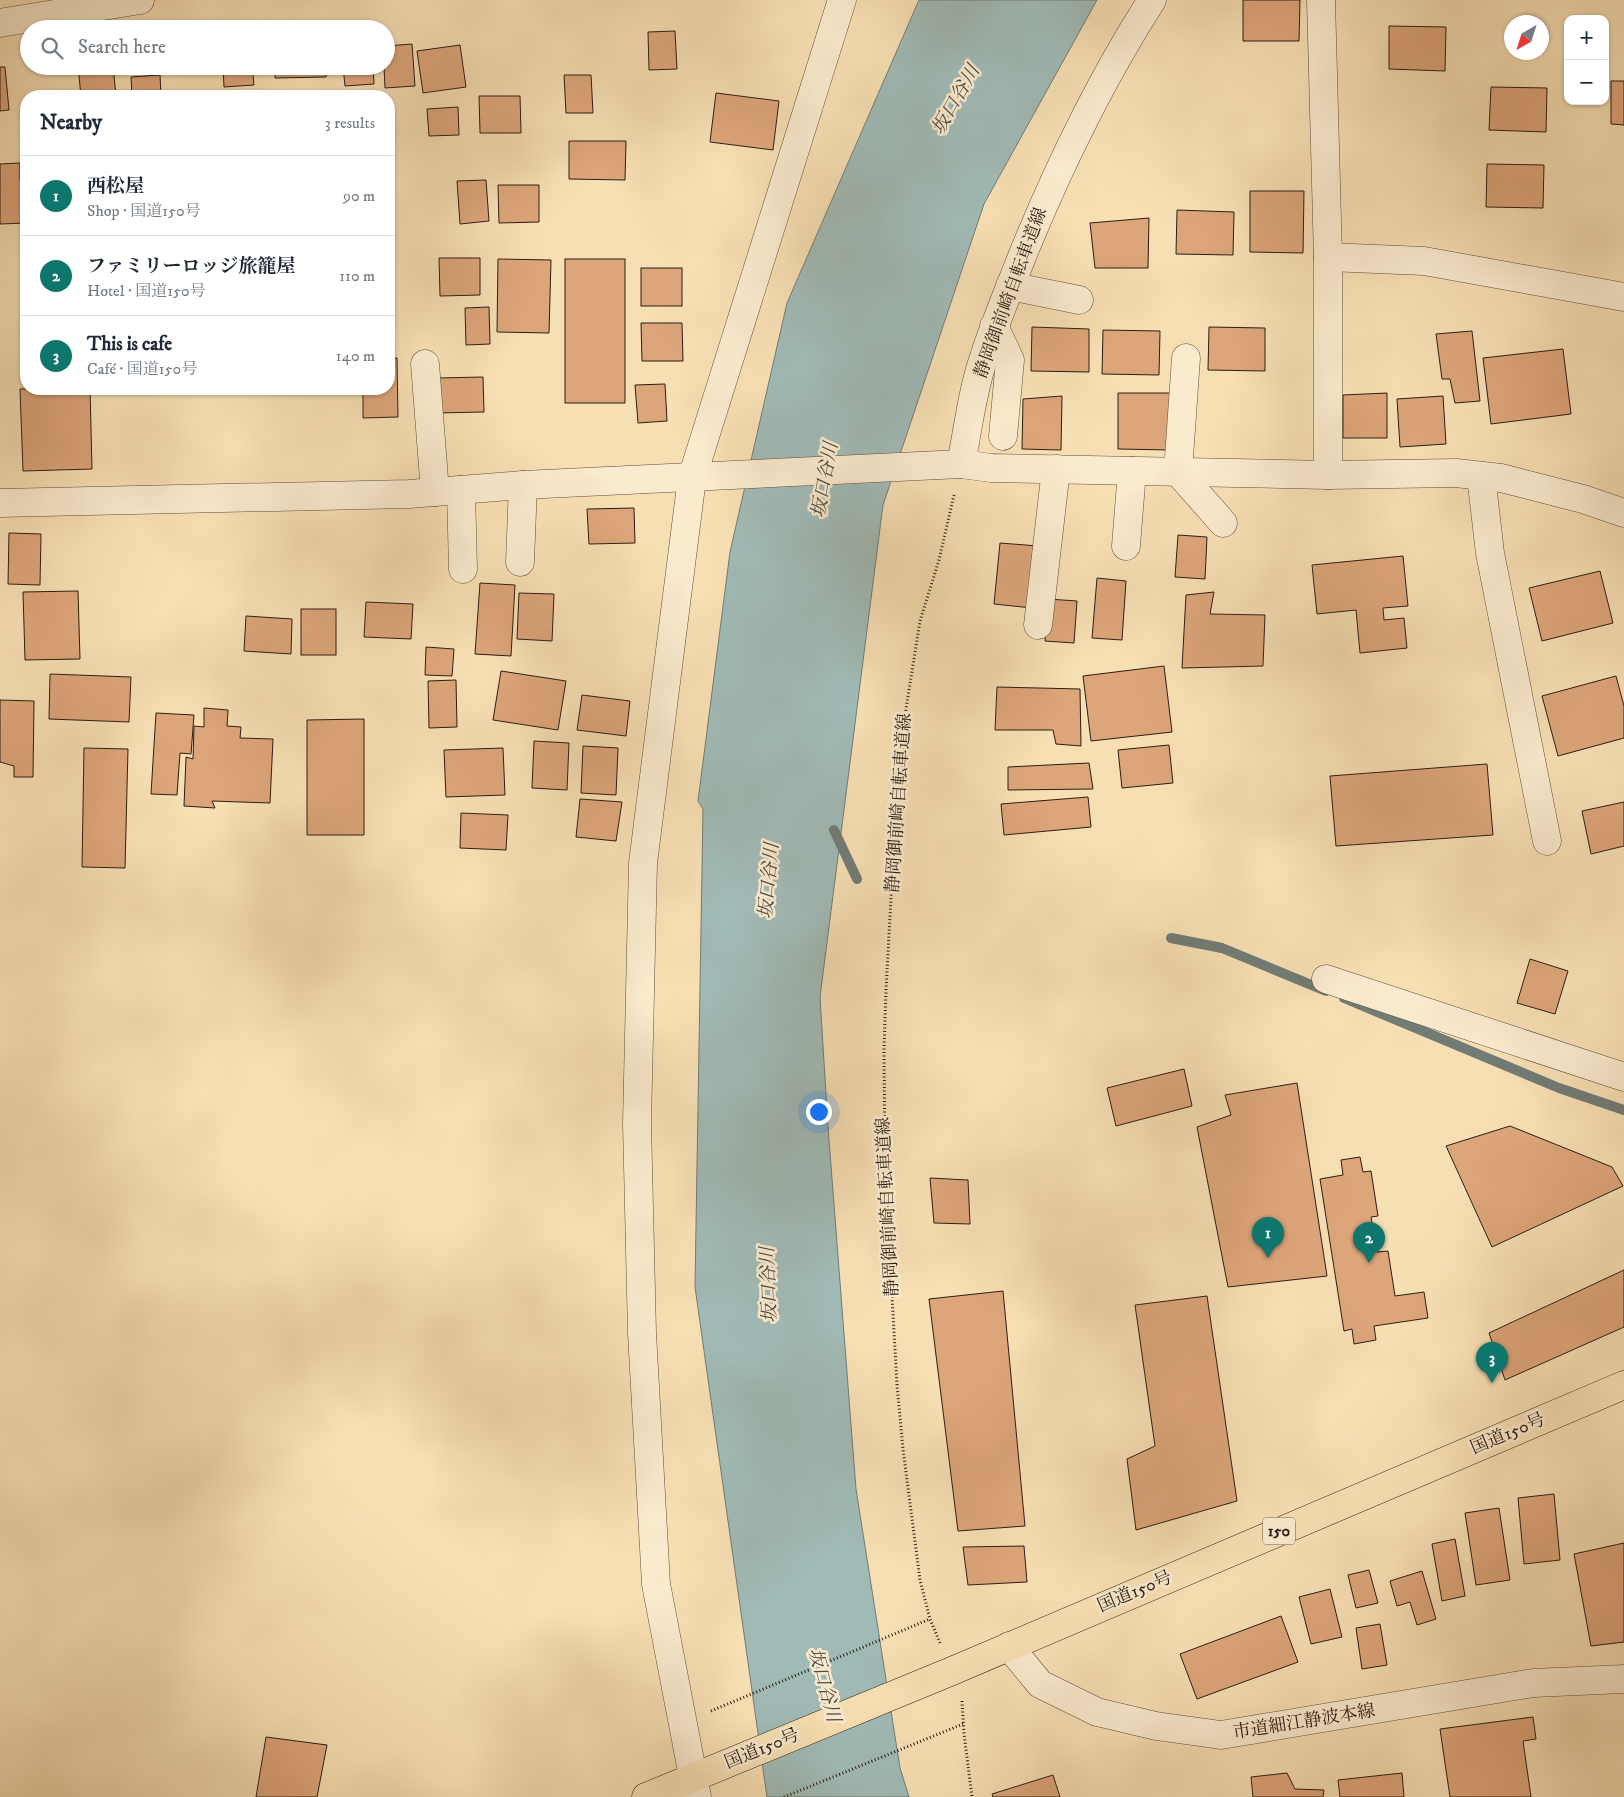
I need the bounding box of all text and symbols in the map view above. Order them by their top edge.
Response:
north arrow [1504,15,1549,60]
map controls [1564,15,1609,105]
button: + [1564,15,1609,60]
search box [20,20,395,75]
icon: search [38,34,66,62]
text: Search here [78,36,166,59]
water label: 坂口谷川 [927,60,986,139]
button: − [1564,60,1609,105]
text: Nearby [40,110,102,136]
text: 3 results [325,113,375,133]
text: 西松屋 [87,175,144,198]
text: 1 [53,186,59,206]
text: 90 m [343,186,375,206]
text: Shop · 国道150号 [87,201,201,221]
street label: 静岡御前崎自転車道線 [970,205,1052,381]
text: ファミリーロッジ旅籠屋 [87,255,295,278]
text: 2 [52,266,60,286]
text: 110 m [339,266,375,286]
text: Hotel · 国道150号 [87,281,206,301]
text: This is cafe [87,333,172,356]
text: 3 [53,346,59,366]
text: 140 m [336,346,375,366]
text: Café · 国道150号 [87,359,197,379]
water label: 坂口谷川 [807,439,843,519]
street label: 静岡御前崎自転車道線 [882,712,916,894]
water label: 坂口谷川 [754,840,784,920]
your location [806,1099,832,1125]
street label: 静岡御前崎自転車道線 [872,1117,904,1297]
pin: 1 [1252,1217,1284,1258]
pin: 2 [1353,1222,1385,1263]
water label: 坂口谷川 [756,1245,782,1323]
pin: 3 [1476,1342,1508,1383]
street label: 国道150号 [1467,1408,1549,1460]
road number: 150 [1263,1518,1295,1544]
street label: 国道150号 [1094,1566,1176,1618]
water label: 坂口谷川 [803,1645,845,1727]
street label: 市道細江静波本線 [1231,1700,1377,1744]
street label: 国道150号 [721,1724,803,1774]

